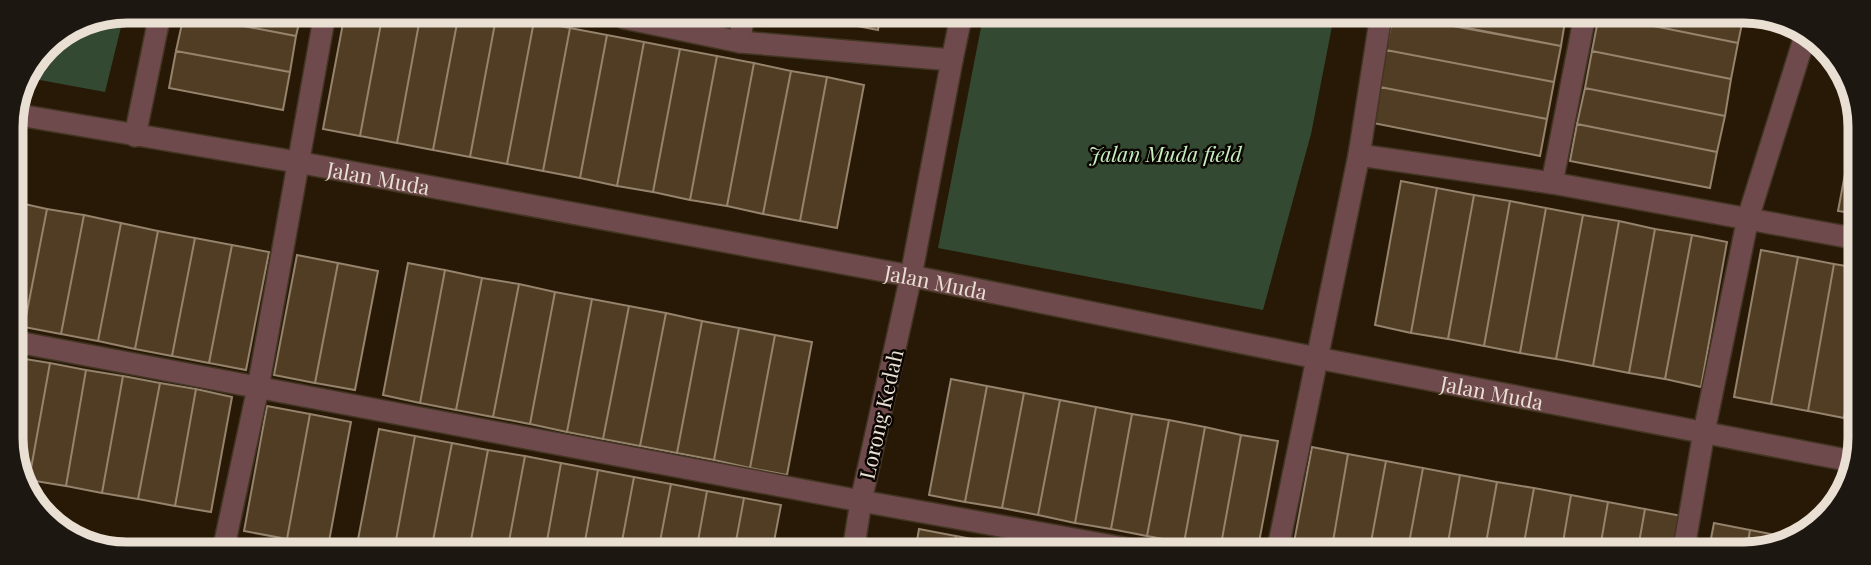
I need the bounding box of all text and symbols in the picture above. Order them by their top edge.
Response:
park label: Jalan Muda field [1088,139,1242,167]
street label: Jalan Muda [324,154,433,201]
street label: Jalan Muda [881,257,990,305]
street label: Lorong Kedah [851,346,909,482]
street label: Jalan Muda [1437,368,1546,415]

